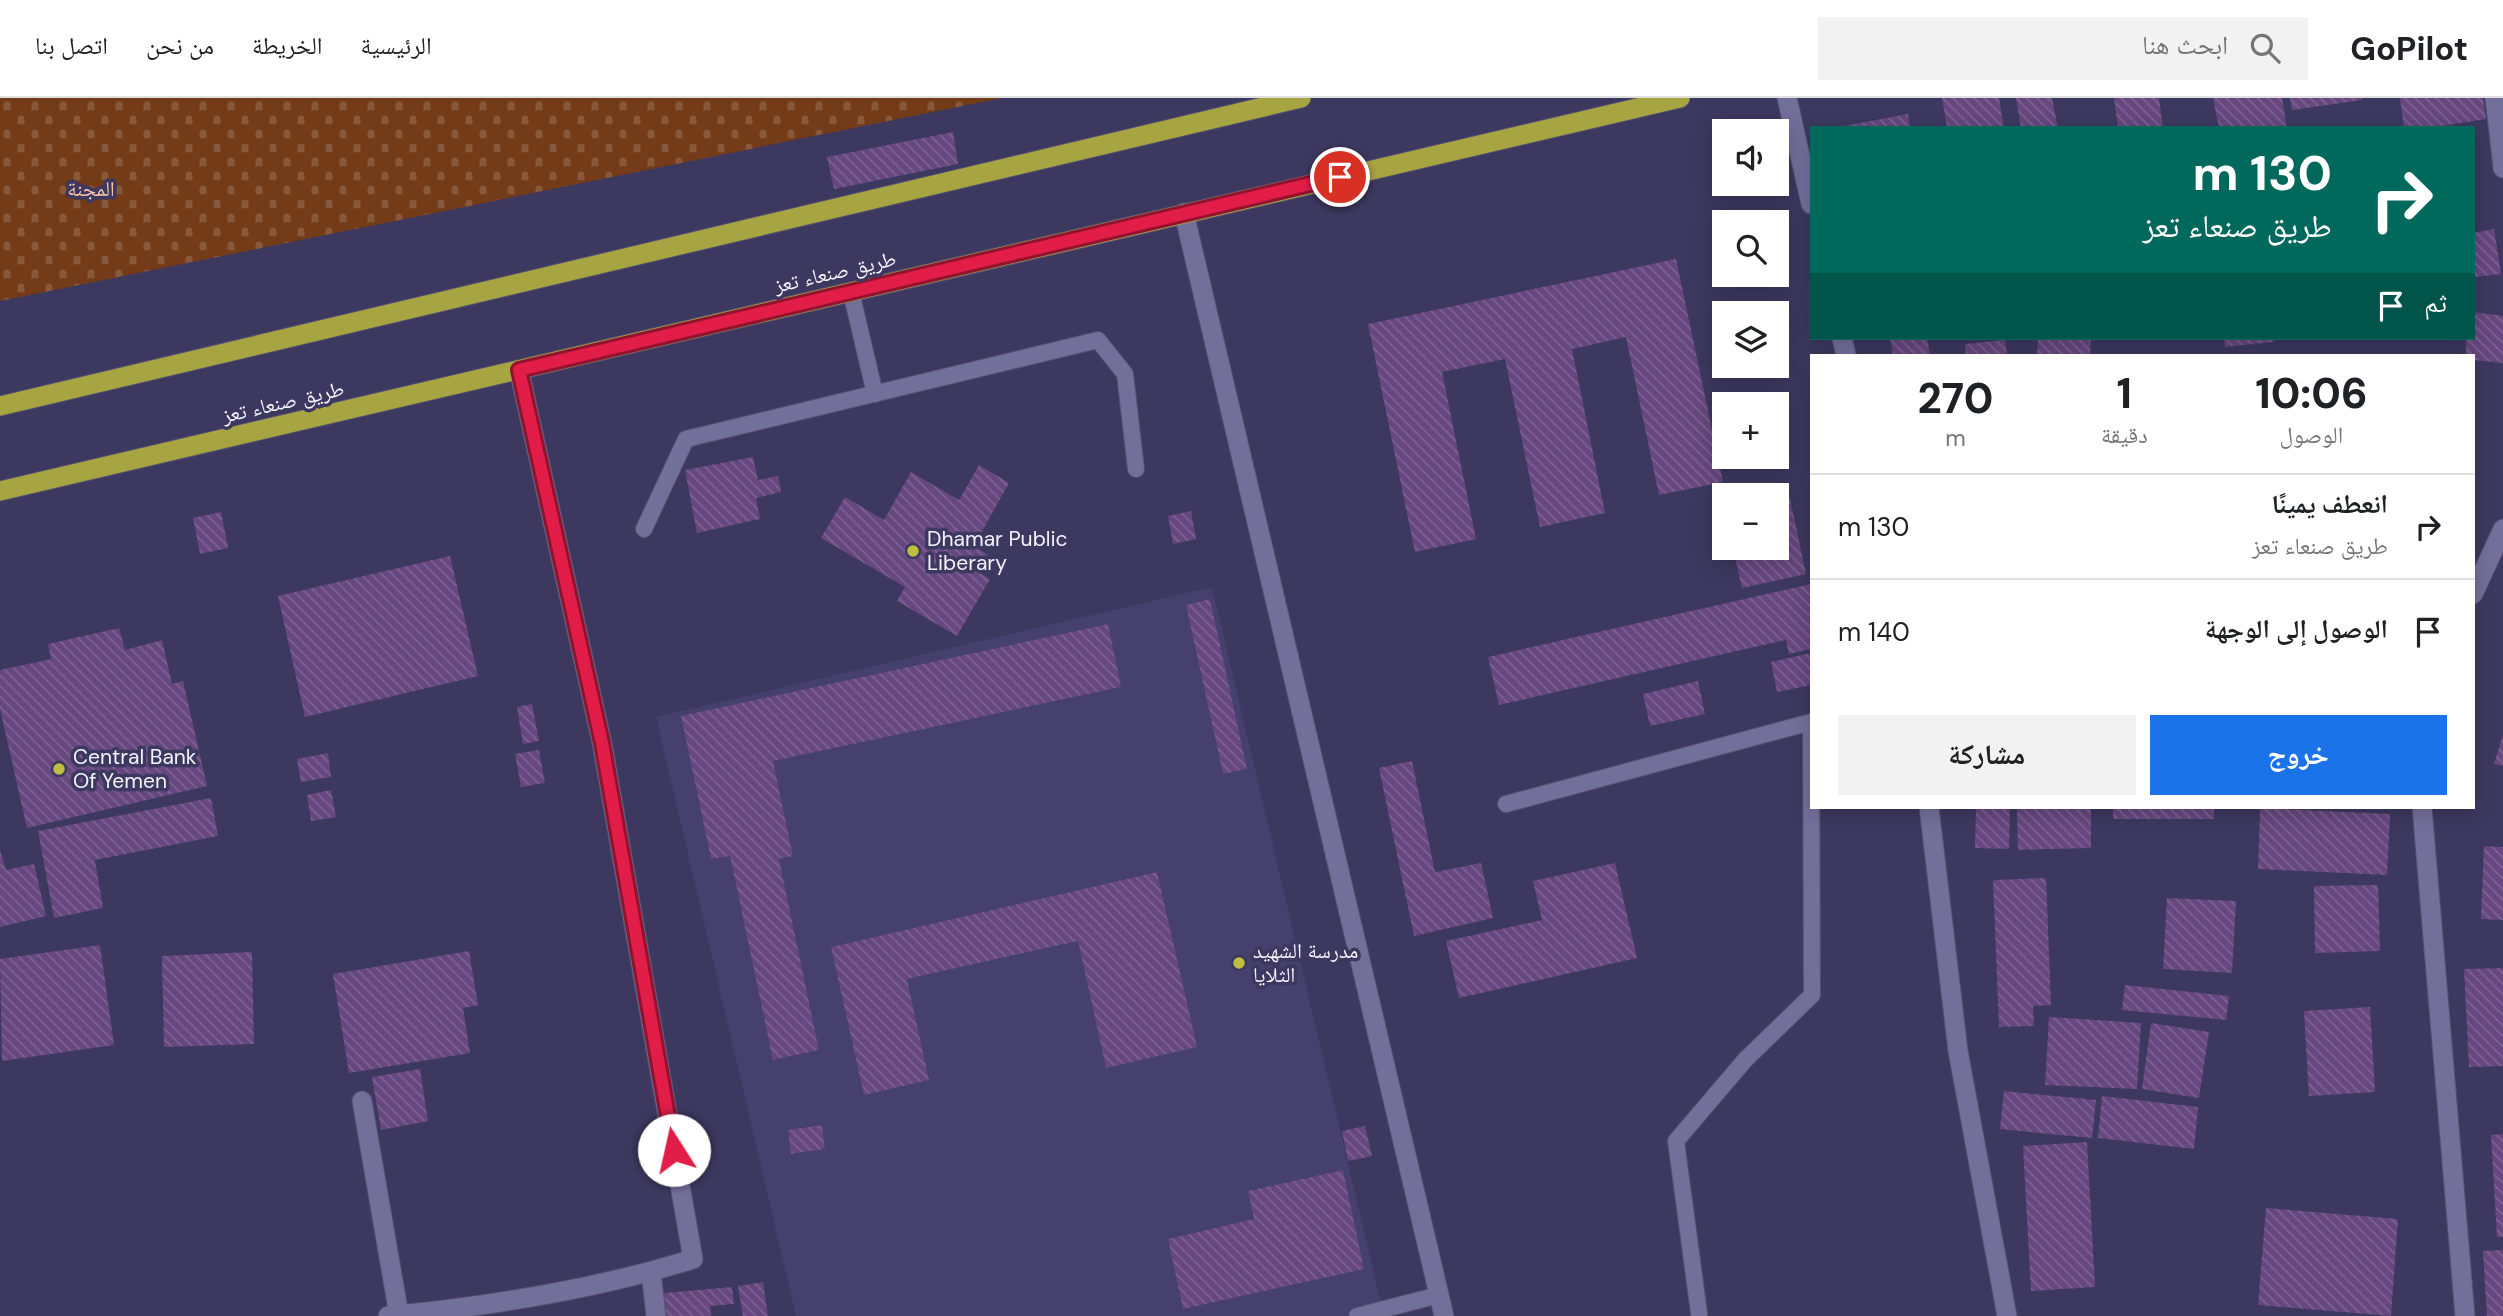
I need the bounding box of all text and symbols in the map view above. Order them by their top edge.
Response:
search box [1818,17,2308,80]
text: GoPilot [2350,27,2468,70]
text: ابحث هنا [2142,28,2228,62]
icon: search [2246,29,2284,67]
text: اتصل بنا [35,30,108,61]
text: من نحن [146,30,214,61]
text: الخريطة [252,30,323,61]
text: الرئيسية [361,30,432,61]
map controls [1712,119,1789,560]
button: sound [1712,119,1789,196]
text: 130 m [2192,141,2332,205]
pin [1310,147,1370,207]
icon: right [2356,154,2447,245]
icon: arrive [1321,158,1359,196]
park label: المجنة [67,175,115,203]
text: طريق صنعاء تعز [2142,205,2332,247]
button: search [1712,210,1789,287]
street label: طريق صنعاء تعز [770,244,899,300]
text: ثم [2424,286,2447,320]
icon: arrive [2372,287,2410,325]
button: layers [1712,301,1789,378]
text: 1 [2117,366,2132,421]
text: 10:06 [2255,366,2368,421]
text: 270 [1917,371,1994,426]
street label: طريق صنعاء تعز [218,374,347,430]
button: + [1712,392,1789,469]
text: دقيقة [2101,420,2148,450]
text: الوصول [2280,420,2343,450]
text: m [1945,423,1966,453]
button: − [1712,483,1789,560]
text: انعطف يمينًا [2272,487,2388,521]
icon: right [2409,508,2447,546]
text: 130 m [1838,510,1909,544]
place label: Dhamar Public Liberary [927,525,1068,577]
text: طريق صنعاء تعز [2252,531,2388,561]
marker: Dhamar Public Liberary [905,543,921,559]
text: الوصول إلى الوجهة [2205,612,2388,646]
icon: arrive [2409,613,2447,651]
text: 140 m [1838,615,1910,649]
button: مشاركة [1838,715,2136,795]
button: خروج [2150,715,2447,795]
place label: Central Bank Of Yemen [73,743,197,795]
marker: Central Bank Of Yemen [51,761,67,777]
place label: مدرسة الشهيد الثلايا [1253,937,1358,989]
marker: مدرسة الشهيد الثلايا [1231,955,1247,971]
position arrow [637,1113,711,1187]

